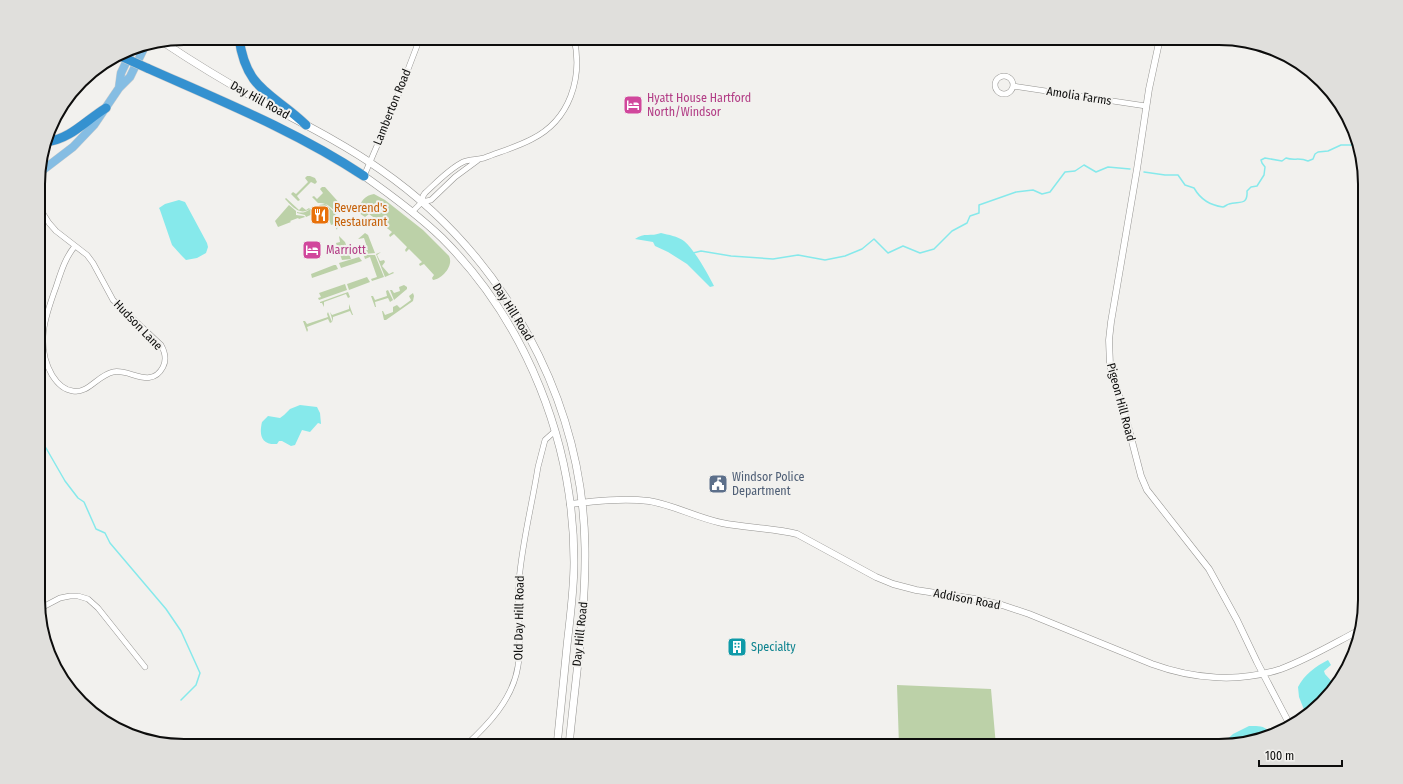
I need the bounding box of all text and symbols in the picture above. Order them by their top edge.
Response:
street label: Lamberton Road [370,67,414,147]
street label: Day Hill Road [228,78,292,122]
street label: Amolia Farms [1045,84,1113,108]
place label: Hyatt House Hartford North/Windsor [647,91,751,119]
hotel icon: Hyatt House Hartford North/Windsor [622,94,644,116]
place label: Reverend's Restaurant [334,201,387,229]
restaurant icon: Reverend's Restaurant [309,204,331,226]
hotel icon: Marriott [301,239,323,261]
place label: Marriott [326,243,366,257]
street label: Day Hill Road [490,281,536,343]
street label: Hudson Lane [111,297,165,353]
street label: Pigeon Hill Road [1104,361,1138,443]
place label: Windsor Police Department [732,470,805,498]
public building icon: Windsor Police Department [707,473,729,495]
street label: Old Day Hill Road [511,575,527,661]
street label: Addison Road [932,586,1002,612]
street label: Day Hill Road [570,601,590,667]
building icon: Specialty [726,636,748,658]
place label: Specialty [751,640,796,654]
scale bar [1259,742,1342,768]
text: 100 m [1265,749,1294,763]

